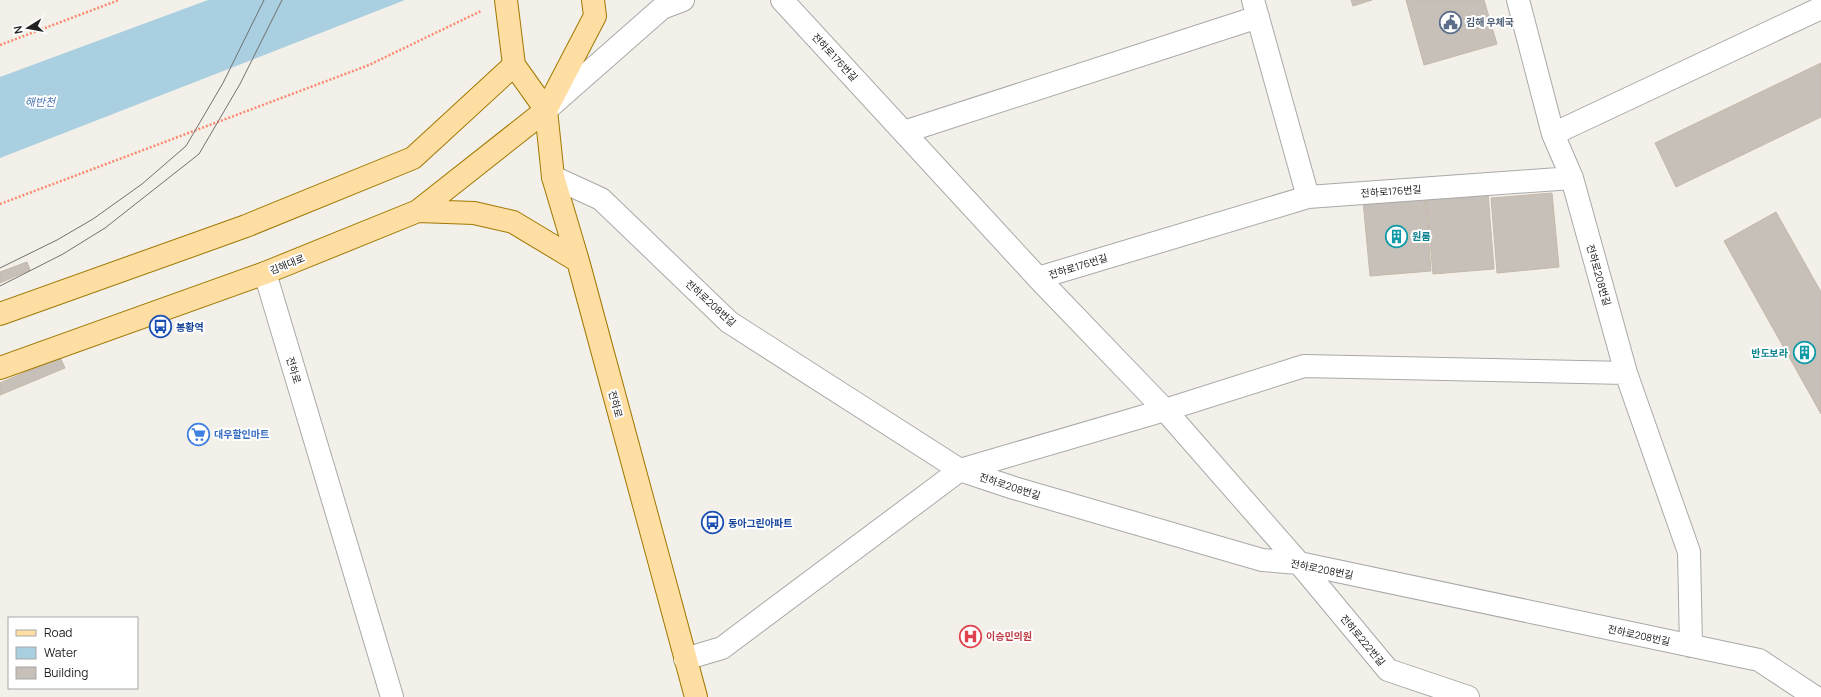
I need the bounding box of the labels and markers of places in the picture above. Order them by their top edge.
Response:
public building icon: 김해 우체국 [1438,9,1464,35]
place label: 김해 우체국 [1466,15,1514,29]
building icon: 원룸 [1384,223,1410,249]
place label: 원룸 [1412,229,1430,243]
bus stop icon: 봉황역 [147,314,173,340]
place label: 봉황역 [176,320,204,334]
building icon: 반도보라 [1791,340,1817,366]
place label: 반도보라 [1751,346,1788,360]
supermarket icon: 대우할인마트 [185,421,211,447]
place label: 대우할인마트 [214,427,269,441]
bus stop icon: 동아그린아파트 [700,510,726,536]
place label: 동아그린아파트 [728,516,792,530]
hospital icon: 이승민의원 [958,623,984,649]
place label: 이승민의원 [986,629,1032,643]

